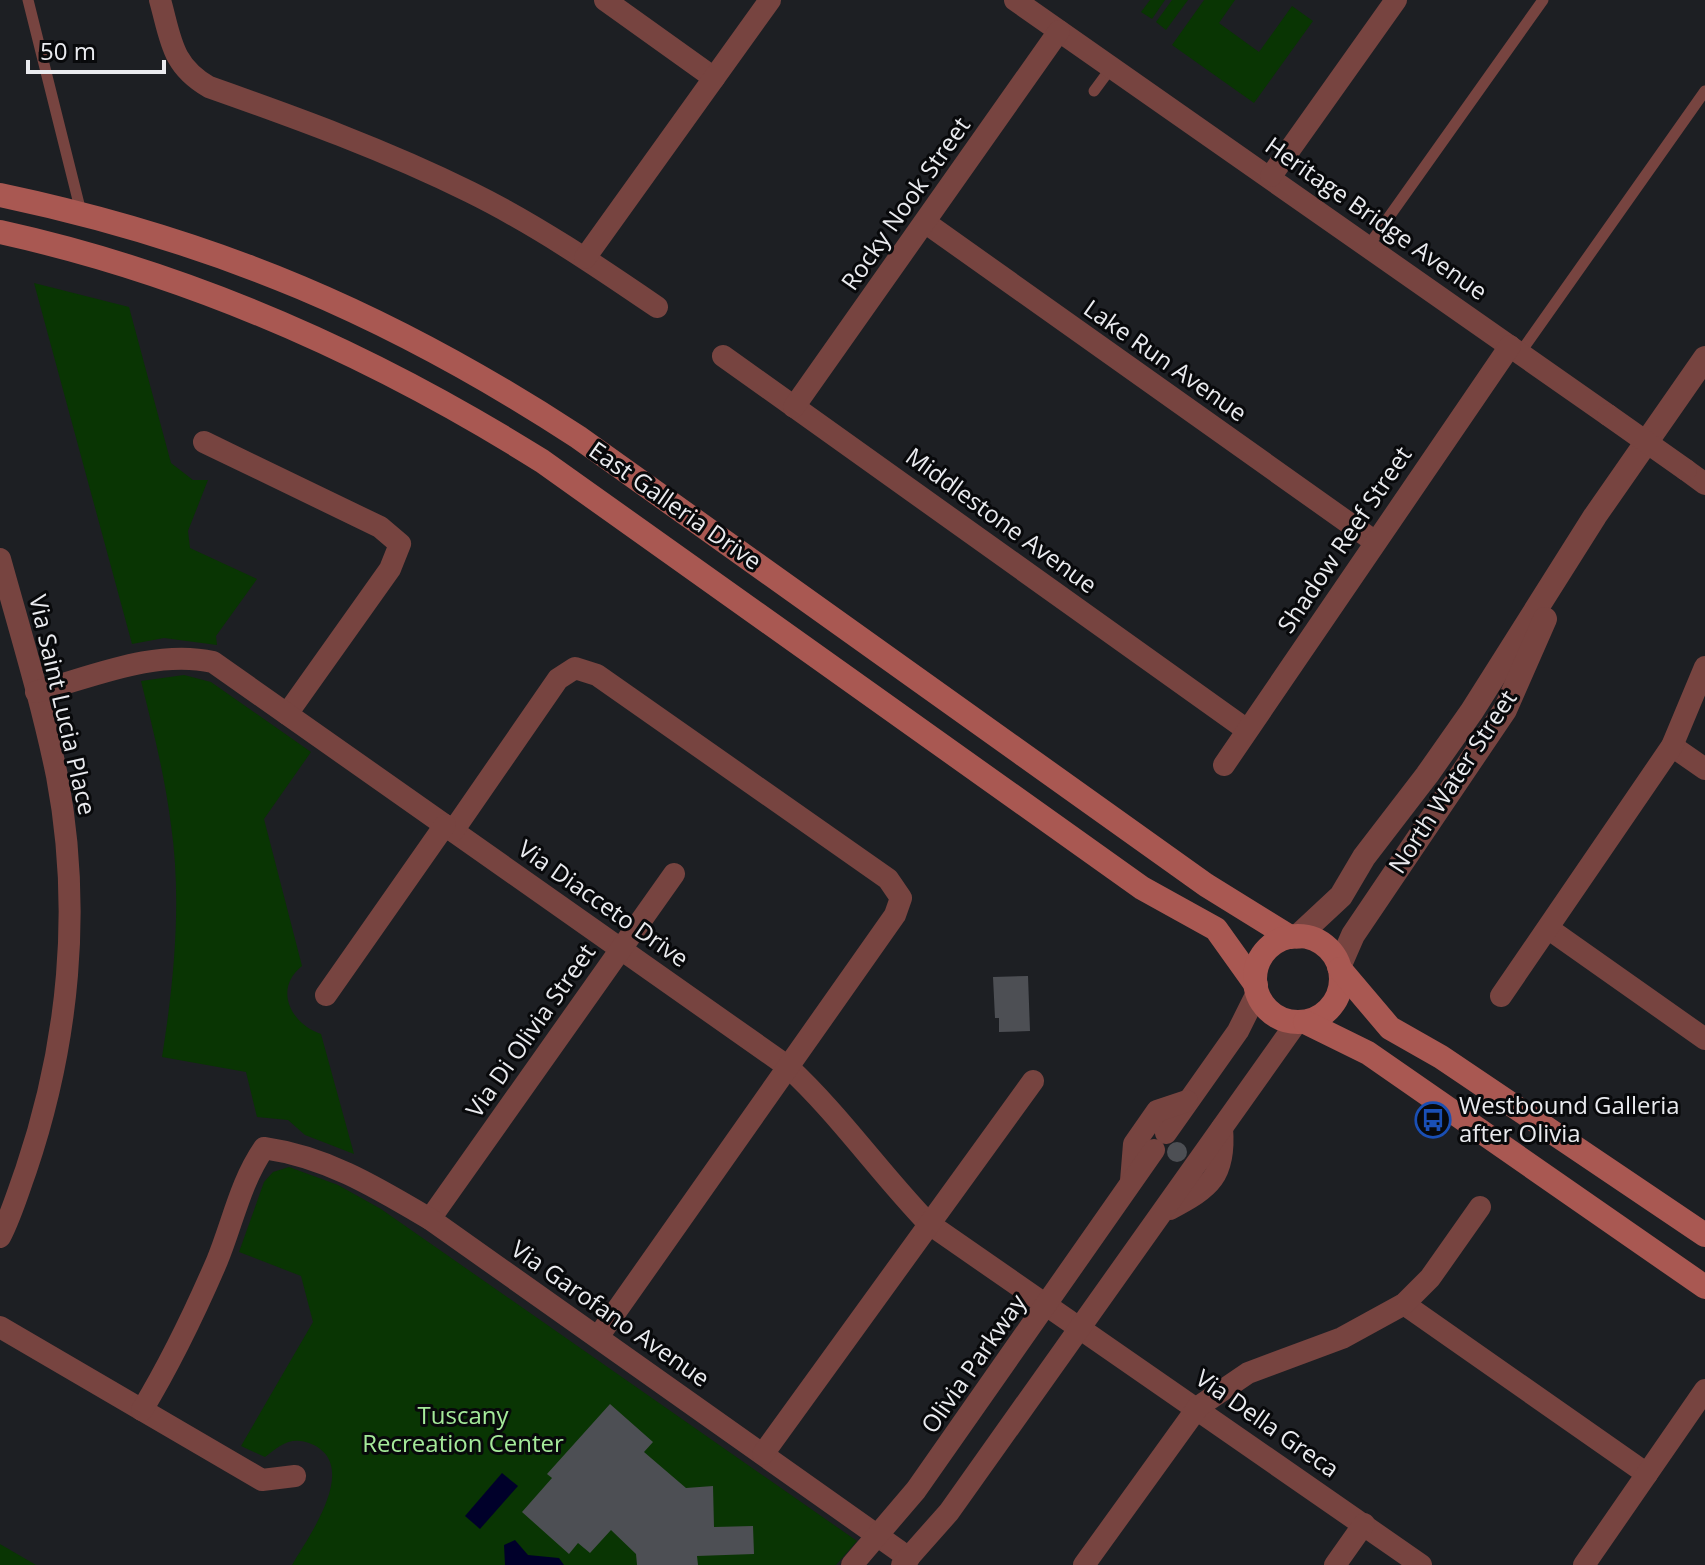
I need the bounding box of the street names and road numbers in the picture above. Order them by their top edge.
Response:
street label: Rocky Nook Street [833,110,977,296]
street label: Heritage Bridge Avenue [1259,129,1494,307]
street label: Lake Run Avenue [1078,291,1254,428]
street label: East Galleria Drive [583,433,769,577]
street label: Middlestone Avenue [900,439,1104,600]
street label: Shadow Reef Street [1269,439,1418,639]
street label: Via Saint Lucia Place [22,591,105,818]
street label: North Water Street [1380,683,1523,879]
street label: Via Diacceto Drive [512,832,696,974]
street label: Via Di Olivia Street [457,937,602,1124]
street label: Via Garofano Avenue [505,1232,717,1394]
street label: Olivia Parkway [913,1286,1033,1439]
street label: Via Della Greca [1190,1361,1346,1484]

